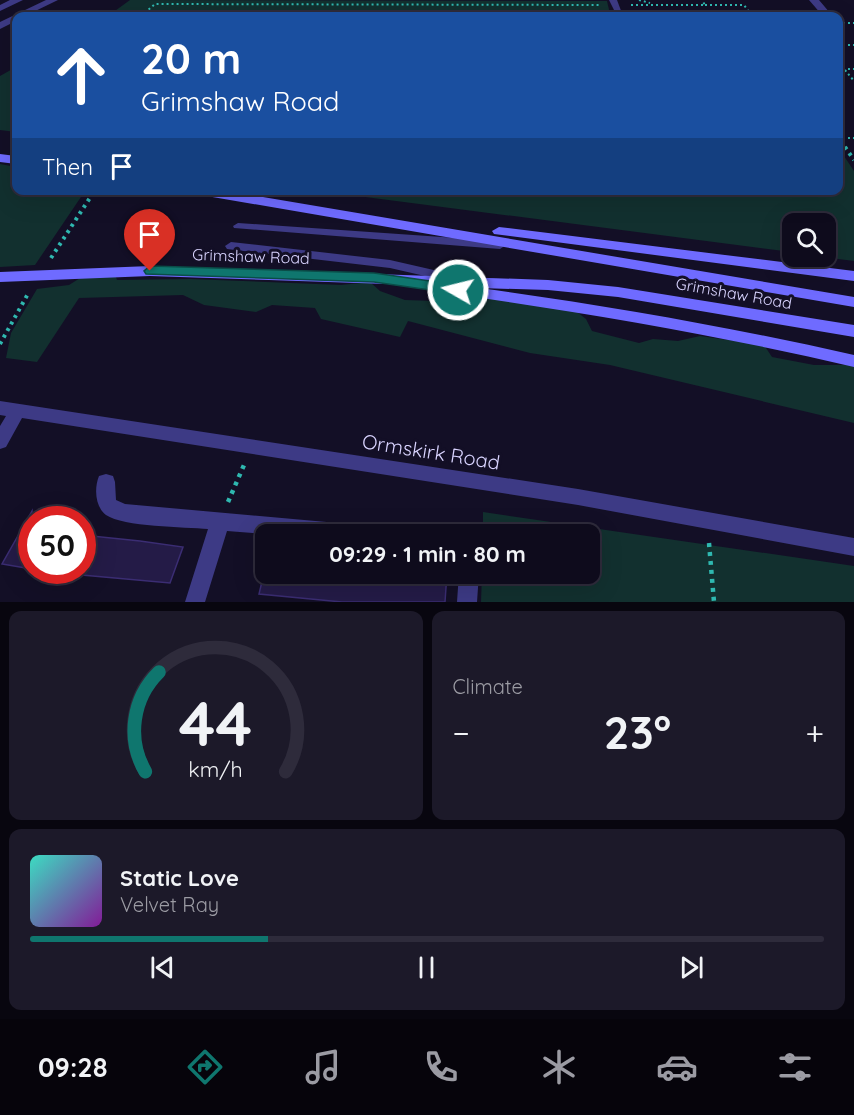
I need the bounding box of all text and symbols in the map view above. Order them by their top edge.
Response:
text: 20 m [141,32,241,85]
icon: ahead [42,36,120,114]
text: Grimshaw Road [141,84,339,118]
icon: arrive [105,150,138,183]
text: Then [42,153,93,181]
pin [124,209,175,271]
map controls [782,213,836,267]
button: search [782,213,836,267]
icon: arrive [133,218,166,251]
street label: Grimshaw Road [192,244,310,268]
position arrow [426,258,490,322]
street label: Grimshaw Road [674,273,794,313]
street label: Ormskirk Road [360,428,502,475]
speed limit sign: 50 [18,506,96,584]
text: 09:29 · 1 min · 80 m [329,540,526,568]
text: Climate [453,674,523,699]
text: 44 [179,684,252,762]
text: 23° [604,704,671,760]
text: − [453,712,470,753]
text: + [805,712,824,753]
text: km/h [189,757,243,783]
text: Static Love [120,864,239,892]
text: Velvet Ray [120,892,219,917]
icon: previous [146,951,179,984]
icon: pause [410,951,443,984]
icon: next [675,951,708,984]
icon: directions [184,1046,226,1088]
icon: music [302,1046,344,1088]
icon: phone [420,1046,462,1088]
icon: climate [538,1046,580,1088]
icon: car [656,1046,698,1088]
icon: filters [774,1046,816,1088]
text: 09:28 [38,1050,107,1084]

